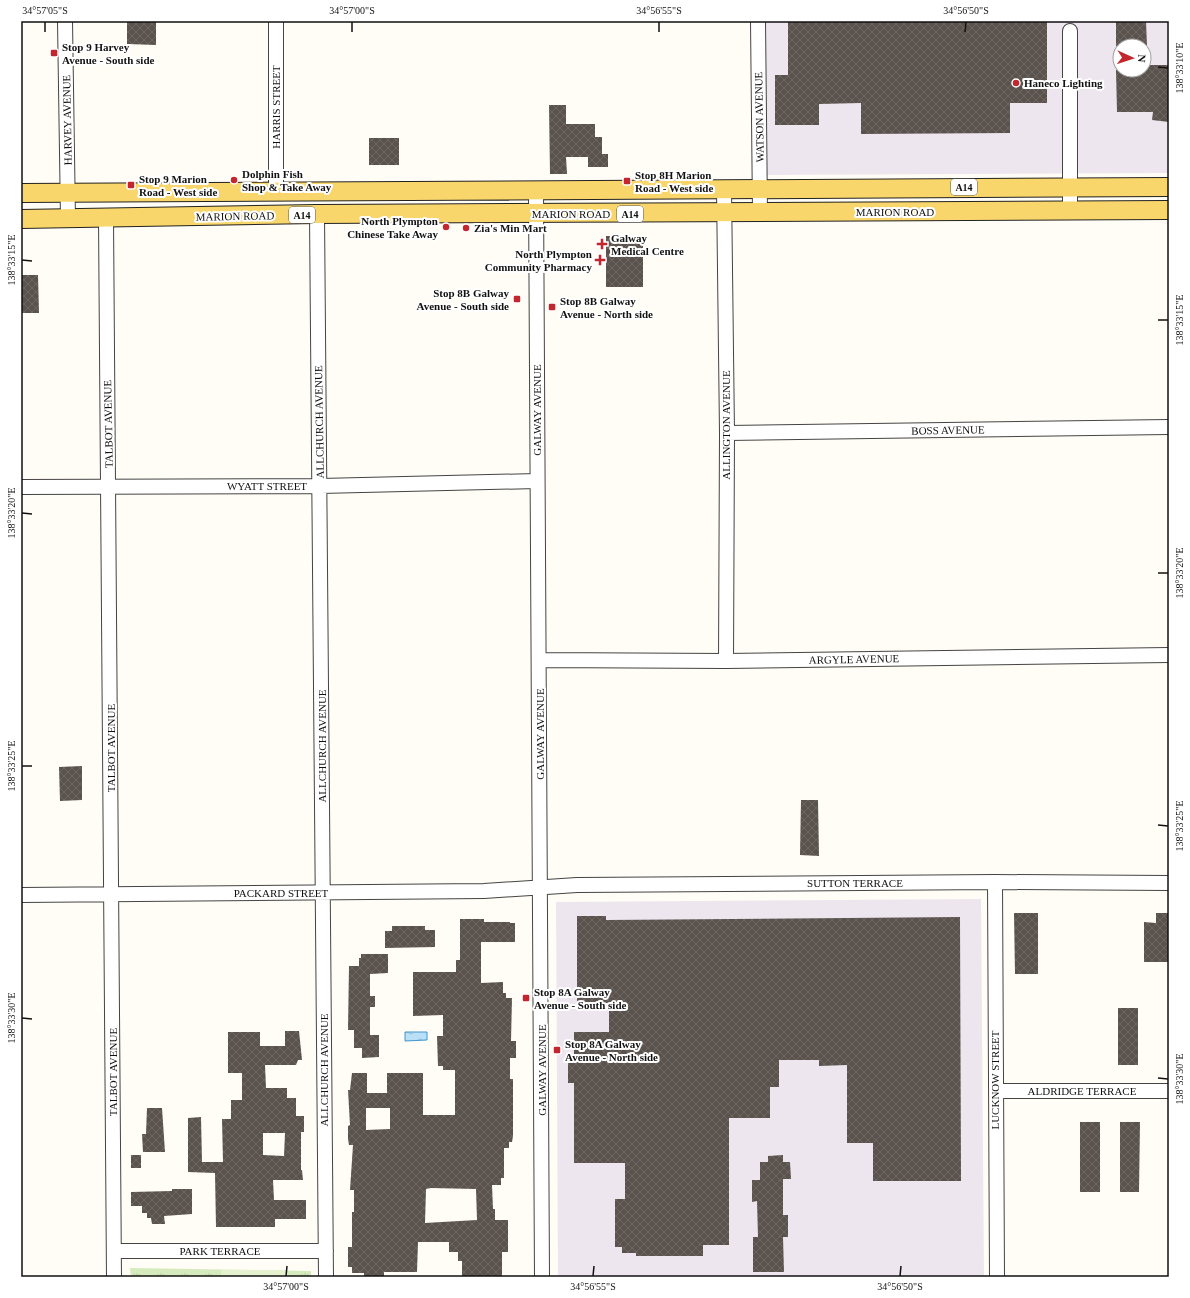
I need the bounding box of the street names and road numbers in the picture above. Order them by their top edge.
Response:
street label: HARRIS STREET [270,65,282,149]
street label: WATSON AVENUE [752,71,766,162]
street label: HARVEY AVENUE [60,74,74,165]
road number: A14 [951,179,977,195]
road number: A14 [617,206,643,222]
street label: MARION ROAD [856,206,934,218]
road number: A14 [289,207,315,223]
street label: MARION ROAD [532,208,610,220]
street label: MARION ROAD [196,209,274,223]
street label: GALWAY AVENUE [531,364,543,456]
street label: ALLCHURCH AVENUE [312,365,326,479]
street label: ALLINGTON AVENUE [720,370,732,480]
street label: TALBOT AVENUE [101,380,115,468]
street label: BOSS AVENUE [911,423,985,437]
street label: WYATT STREET [227,480,307,492]
street label: ARGYLE AVENUE [809,652,900,666]
street label: GALWAY AVENUE [534,688,546,780]
street label: ALLCHURCH AVENUE [316,689,328,803]
street label: TALBOT AVENUE [105,704,117,792]
street label: SUTTON TERRACE [807,877,903,889]
street label: PACKARD STREET [234,887,329,899]
street label: ALLCHURCH AVENUE [318,1013,330,1127]
street label: GALWAY AVENUE [536,1024,548,1116]
street label: TALBOT AVENUE [107,1028,119,1116]
street label: LUCKNOW STREET [989,1030,1001,1130]
street label: ALDRIDGE TERRACE [1028,1085,1137,1097]
street label: PARK TERRACE [180,1245,261,1257]

